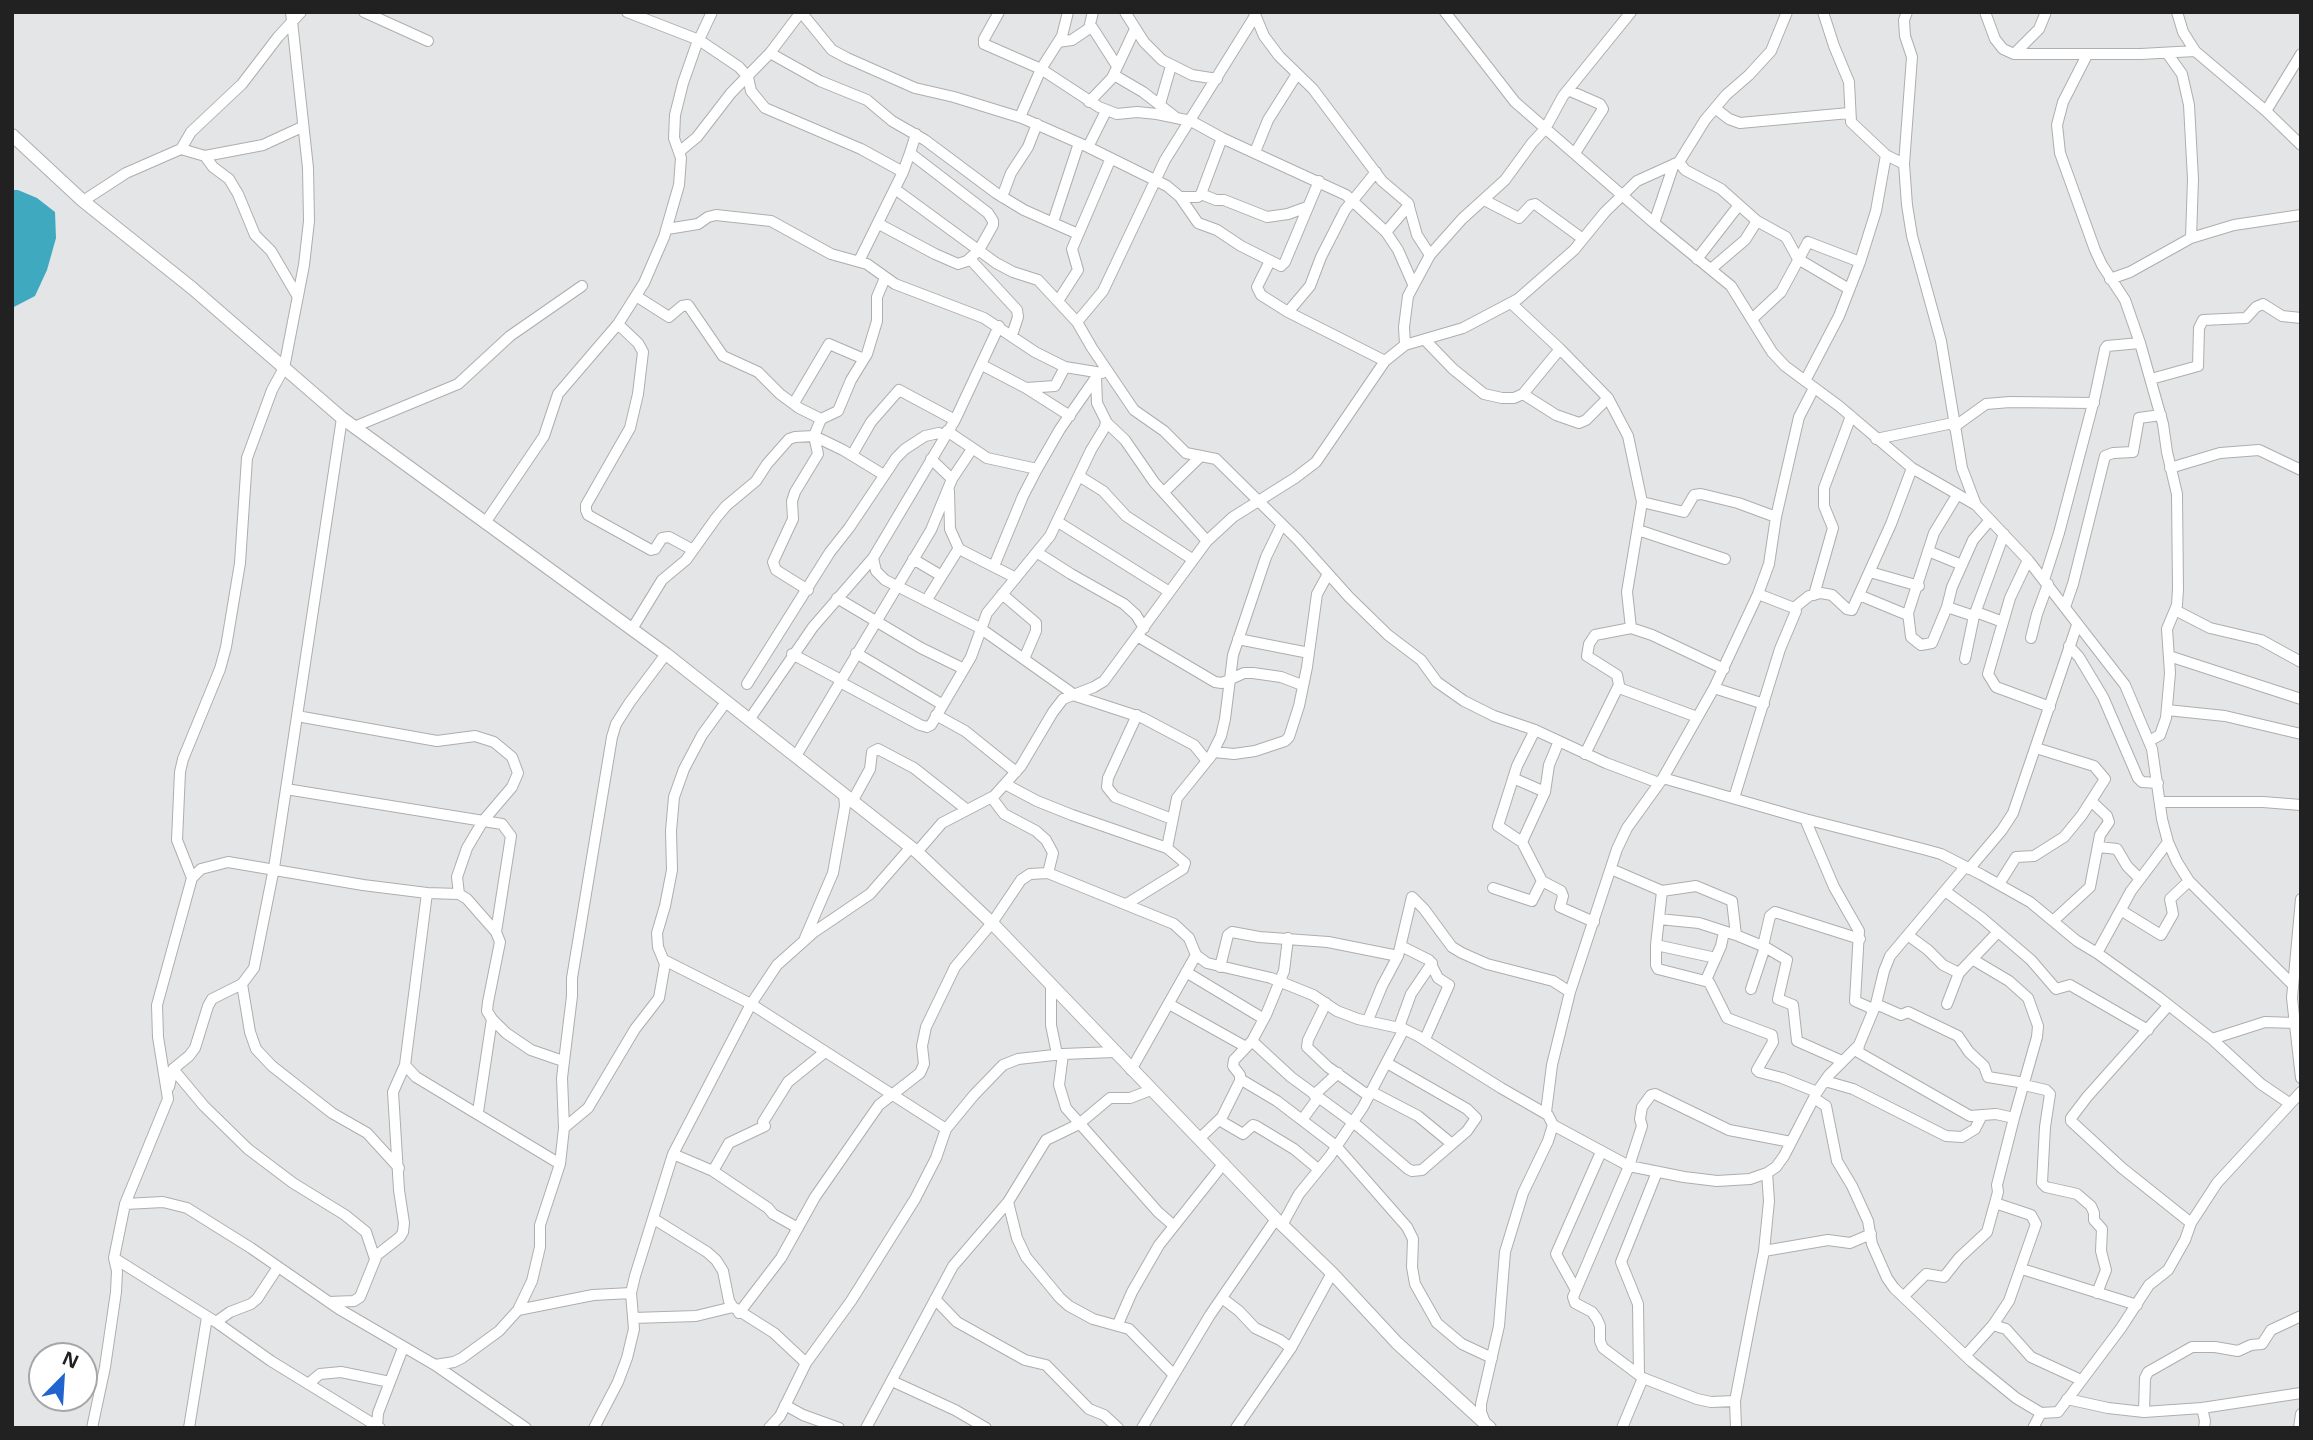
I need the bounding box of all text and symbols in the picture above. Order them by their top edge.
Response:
north arrow [28,1342,98,1412]
text: N [58,1345,83,1375]

